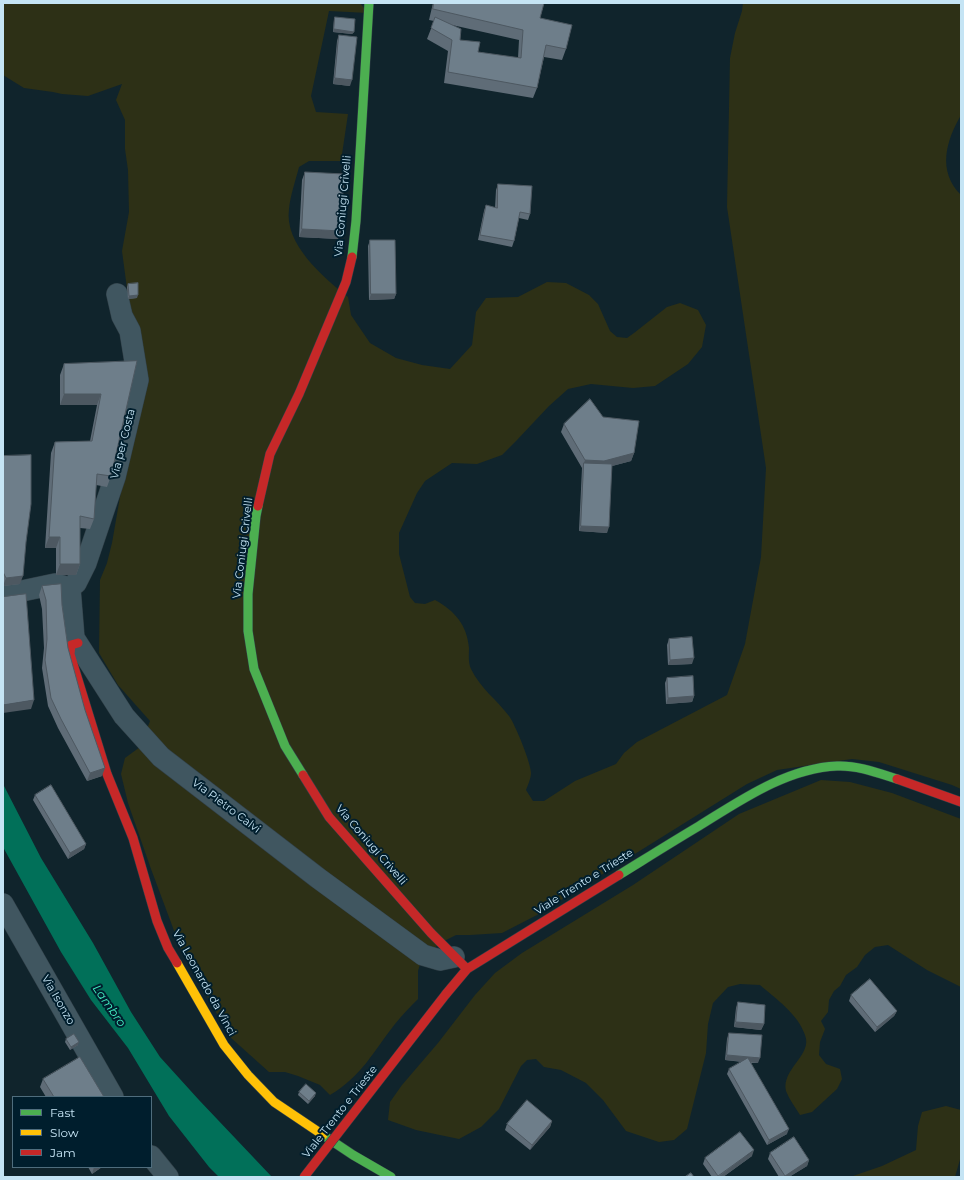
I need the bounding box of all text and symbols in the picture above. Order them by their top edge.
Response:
street label: Via Coniugi Crivelli [332,155,354,257]
street label: Via per Costa [108,408,138,480]
street label: Via Coniugi Crivelli [230,497,256,599]
street label: Via Pietro Calvi [189,776,263,836]
street label: Via Coniugi Crivelli [333,802,409,888]
street label: Viale Trento e Trieste [532,846,636,918]
street label: Via Leonardo da Vinci [169,928,239,1038]
street label: Via Isonzo [38,973,78,1027]
water label: Lambro [89,982,129,1030]
street label: Viale Trento e Trieste [300,1063,380,1161]
legend [12,1096,152,1168]
text: Fast [50,1105,75,1120]
text: Slow [50,1125,79,1140]
text: Jam [50,1145,76,1160]

